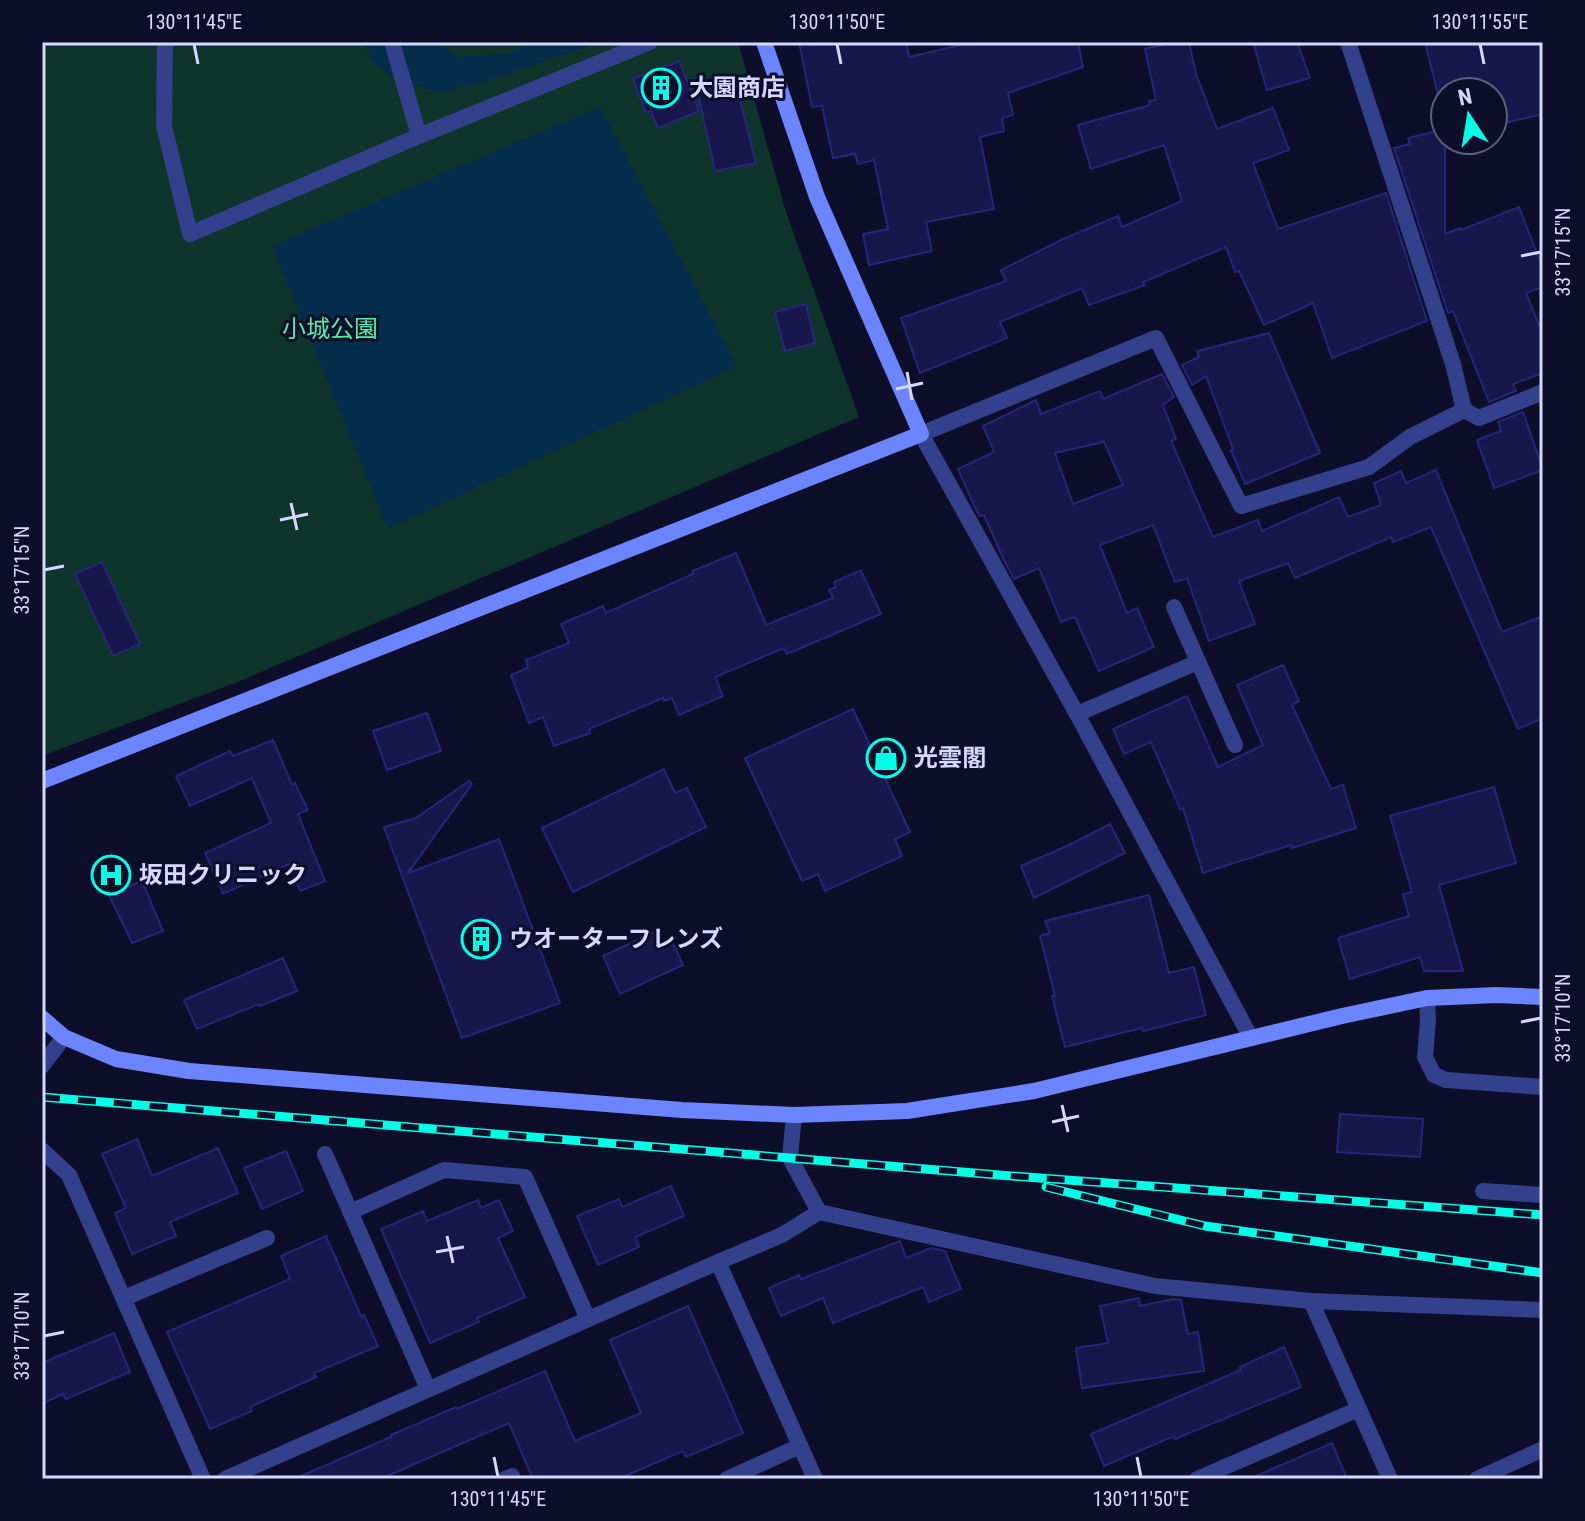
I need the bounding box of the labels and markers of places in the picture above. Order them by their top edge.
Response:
building icon: 大園商店 [640,67,682,109]
place label: 大園商店 [689,74,785,102]
shop icon: 光雲閣 [865,737,907,779]
place label: 光雲閣 [914,744,986,772]
hospital icon: 坂田クリニック [90,854,132,896]
place label: 坂田クリニック [139,861,307,889]
building icon: ウオーターフレンズ [460,918,502,960]
place label: ウオーターフレンズ [509,925,723,953]

